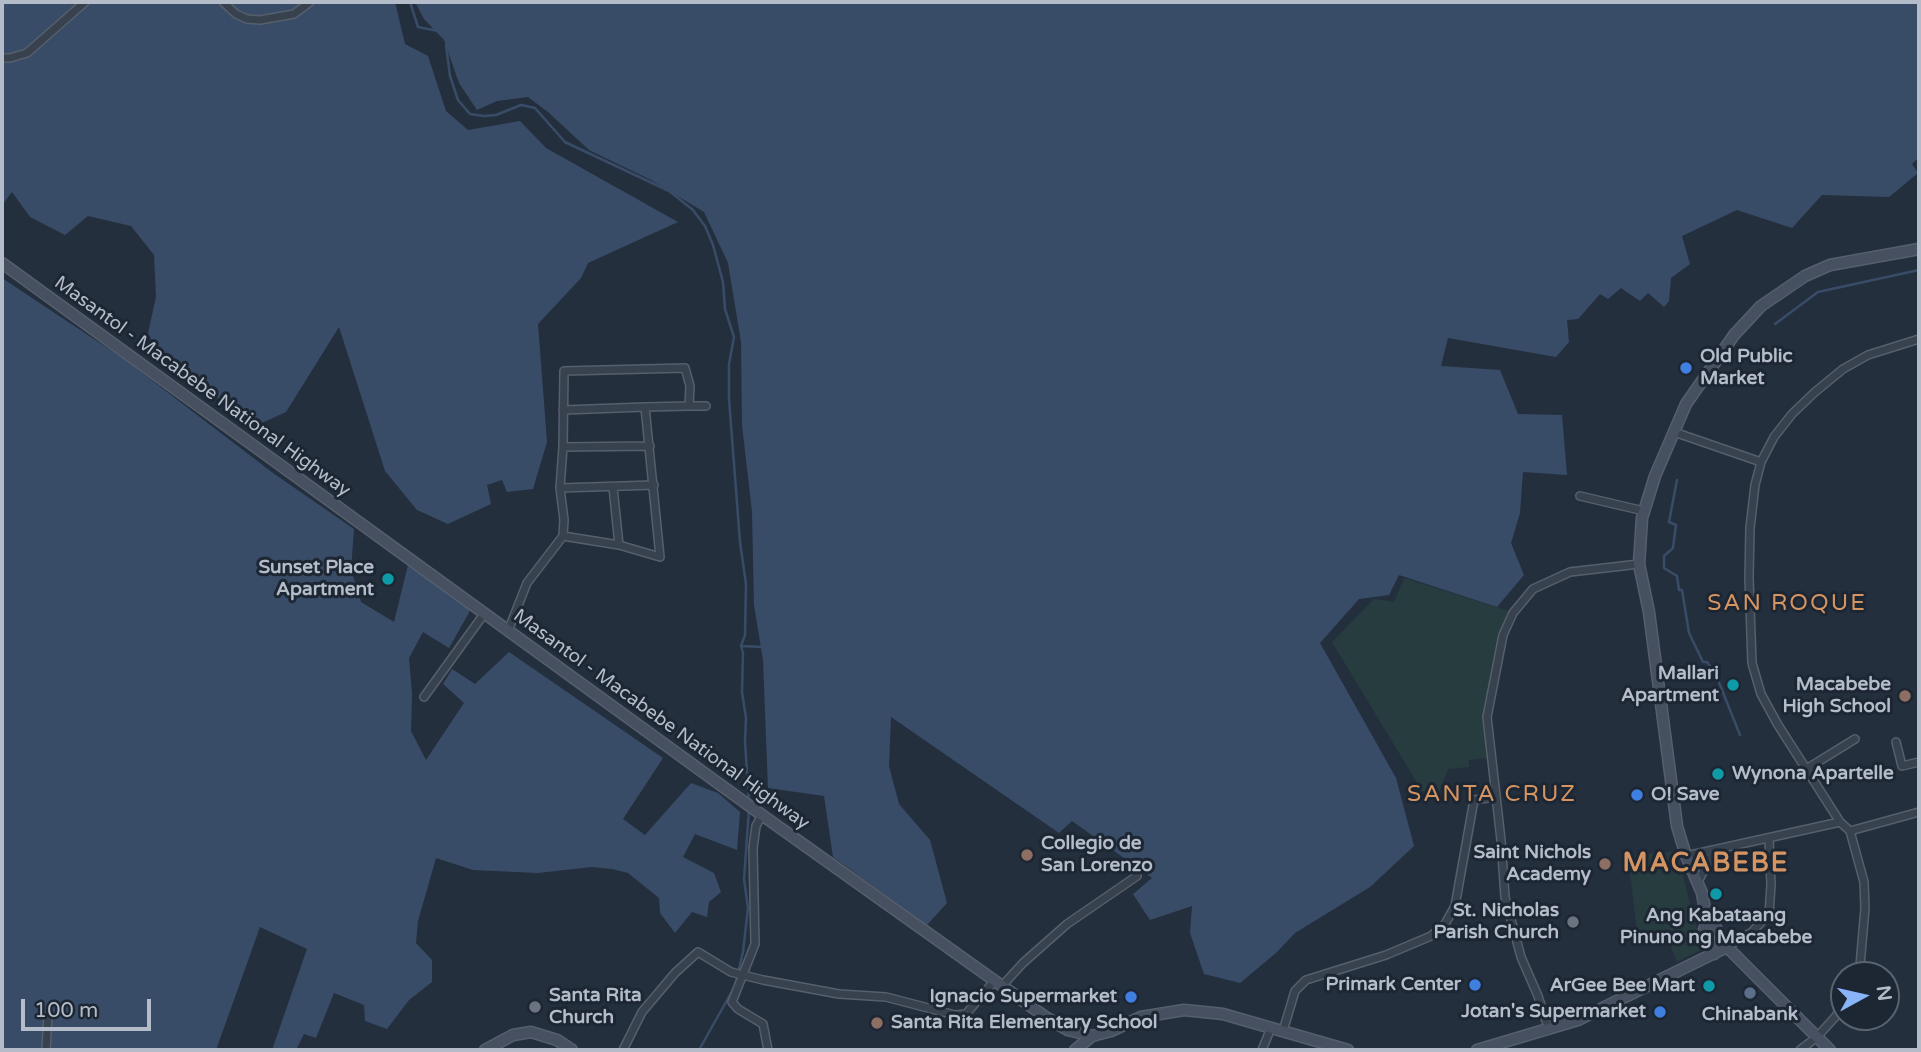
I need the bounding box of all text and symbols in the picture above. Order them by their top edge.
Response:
street label: Masantol - Macabebe National Highway [49,272,355,502]
place label: Old Public Market [1700,346,1793,390]
marker: Old Public Market [1678,360,1694,376]
place label: Sunset Place Apartment [258,557,374,601]
marker: Sunset Place Apartment [380,571,396,587]
district label: SAN ROQUE [1708,590,1866,618]
street label: Masantol - Macabebe National Highway [508,605,814,835]
place label: Mallari Apartment [1621,663,1719,707]
place label: Macabebe High School [1782,674,1891,718]
marker: Mallari Apartment [1725,677,1741,693]
marker: Macabebe High School [1897,688,1913,704]
place label: Wynona Apartelle [1732,763,1894,785]
marker: Wynona Apartelle [1710,766,1726,782]
district label: SANTA CRUZ [1408,781,1576,809]
place label: O! Save [1651,784,1720,806]
marker: O! Save [1629,787,1645,803]
place label: Collegio de San Lorenzo [1041,833,1153,877]
place label: Saint Nichols Academy [1473,842,1591,886]
marker: Collegio de San Lorenzo [1019,847,1035,863]
district label: MACABEBE [1624,848,1788,880]
marker: Saint Nichols Academy [1597,856,1613,872]
marker: Ang Kabataang Pinuno ng Macabebe [1708,886,1724,902]
place label: St. Nicholas Parish Church [1433,900,1559,944]
place label: Ang Kabataang Pinuno ng Macabebe [1620,905,1812,949]
marker: St. Nicholas Parish Church [1565,914,1581,930]
north arrow [1830,961,1900,1031]
place label: Primark Center [1326,974,1461,996]
place label: ArGee Bee Mart [1550,975,1695,997]
marker: Primark Center [1467,977,1483,993]
marker: ArGee Bee Mart [1701,978,1717,994]
text: N [1872,984,1896,1002]
place label: Santa Rita Church [549,985,642,1029]
marker: Chinabank [1742,985,1758,1001]
scale bar [24,986,154,1030]
place label: Ignacio Supermarket [930,986,1117,1008]
marker: Ignacio Supermarket [1123,989,1139,1005]
text: 100 m [34,998,98,1023]
marker: Santa Rita Church [527,999,543,1015]
place label: Jotan's Supermarket [1461,1001,1646,1023]
marker: Jotan's Supermarket [1652,1004,1668,1020]
place label: Chinabank [1702,1004,1798,1026]
place label: Santa Rita Elementary School [891,1012,1157,1034]
marker: Santa Rita Elementary School [869,1015,885,1031]

